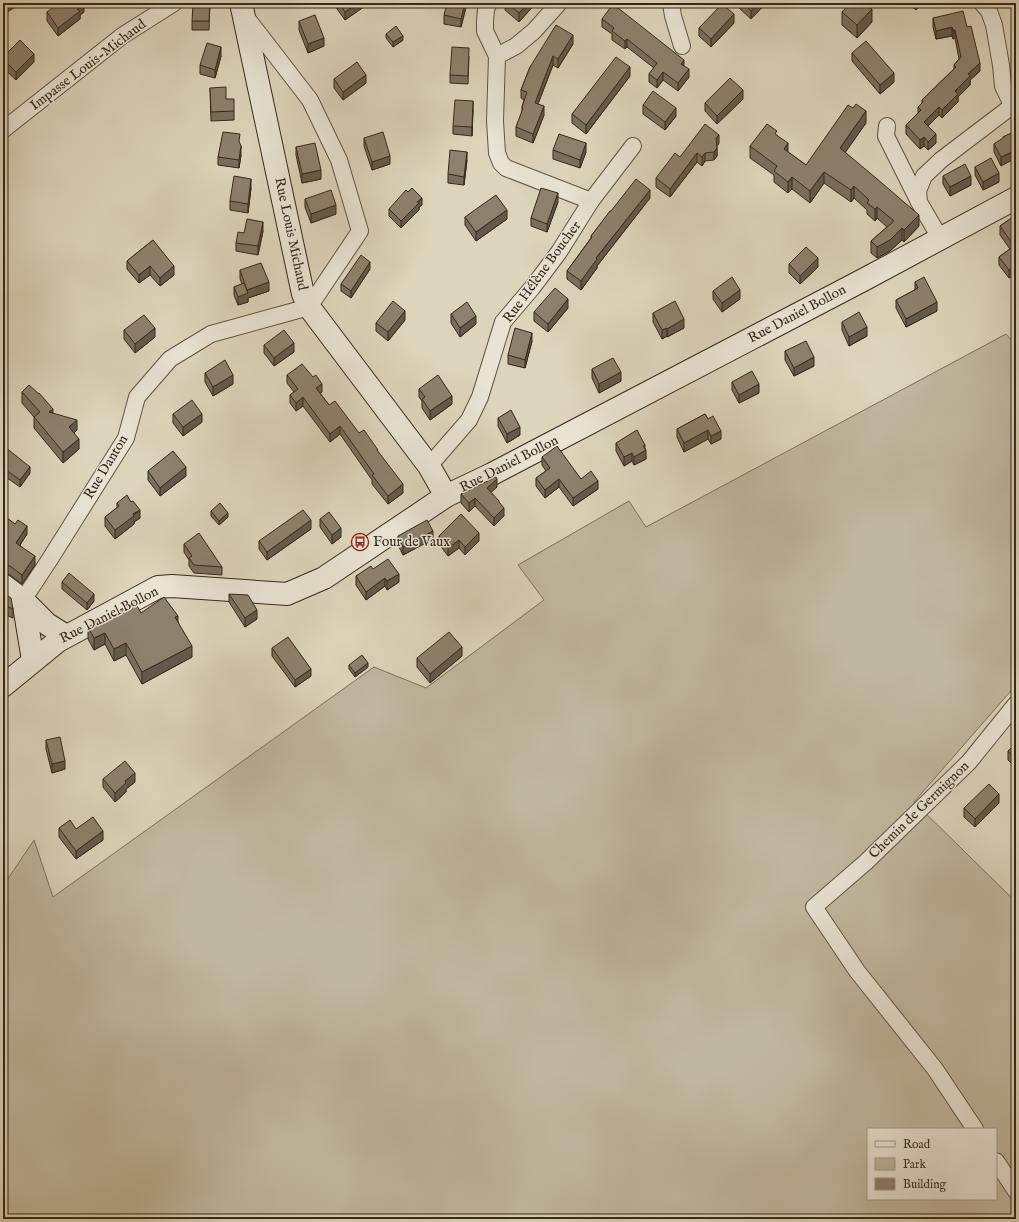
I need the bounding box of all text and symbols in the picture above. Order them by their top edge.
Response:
street label: Impasse Louis-Michaud [26,15,150,115]
street label: Rue Louis Michaud [270,176,312,293]
street label: Rue Hélène Boucher [499,217,585,327]
street label: Rue Daniel Bollon [745,280,850,347]
street label: Rue Danton [80,431,132,502]
street label: Rue Daniel Bollon [457,431,562,497]
bus stop icon: Four de Vaux [350,532,370,552]
place label: Four de Vaux [373,533,450,551]
street label: Rue Daniel Bollon [57,582,162,648]
street label: Chemin de Germignon [865,757,974,863]
legend [867,1128,997,1200]
text: Road [903,1137,931,1152]
text: Park [903,1157,926,1172]
text: Building [903,1177,947,1192]

